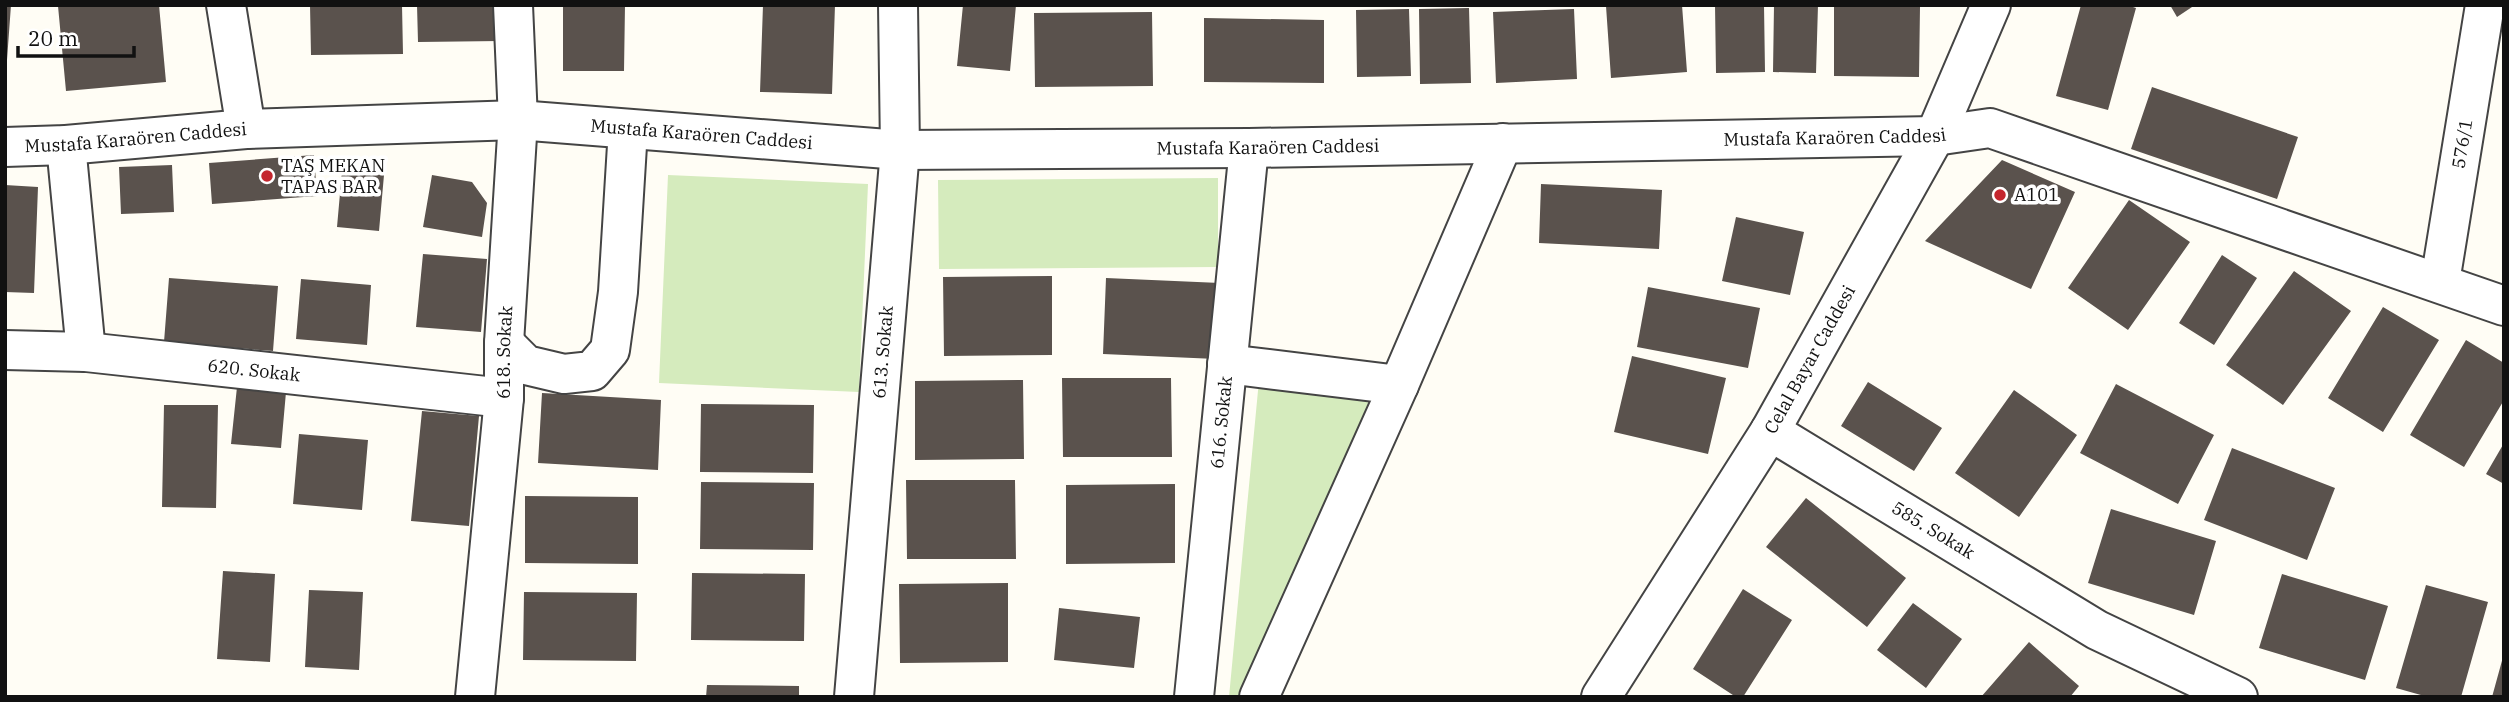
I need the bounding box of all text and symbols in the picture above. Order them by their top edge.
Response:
scale bar [18,14,133,58]
text: 20 m [28,24,78,52]
street label: Mustafa Karaören Caddesi [590,114,814,154]
street label: Mustafa Karaören Caddesi [24,117,248,157]
street label: 576/1 [2447,117,2477,170]
street label: Mustafa Karaören Caddesi [1723,122,1948,151]
street label: Mustafa Karaören Caddesi [1156,134,1380,160]
place label: TAŞ MEKAN TAPAS BAR [281,154,385,198]
marker: TAŞ MEKAN TAPAS BAR [259,168,275,184]
place label: A101 [2014,183,2059,206]
marker: A101 [1992,187,2008,203]
street label: Celal Bayar Caddesi [1759,281,1860,438]
street label: 613. Sokak [867,304,898,400]
street label: 618. Sokak [492,305,517,399]
street label: 620. Sokak [207,353,302,387]
street label: 616. Sokak [1205,374,1237,470]
street label: 585. Sokak [1888,496,1980,564]

